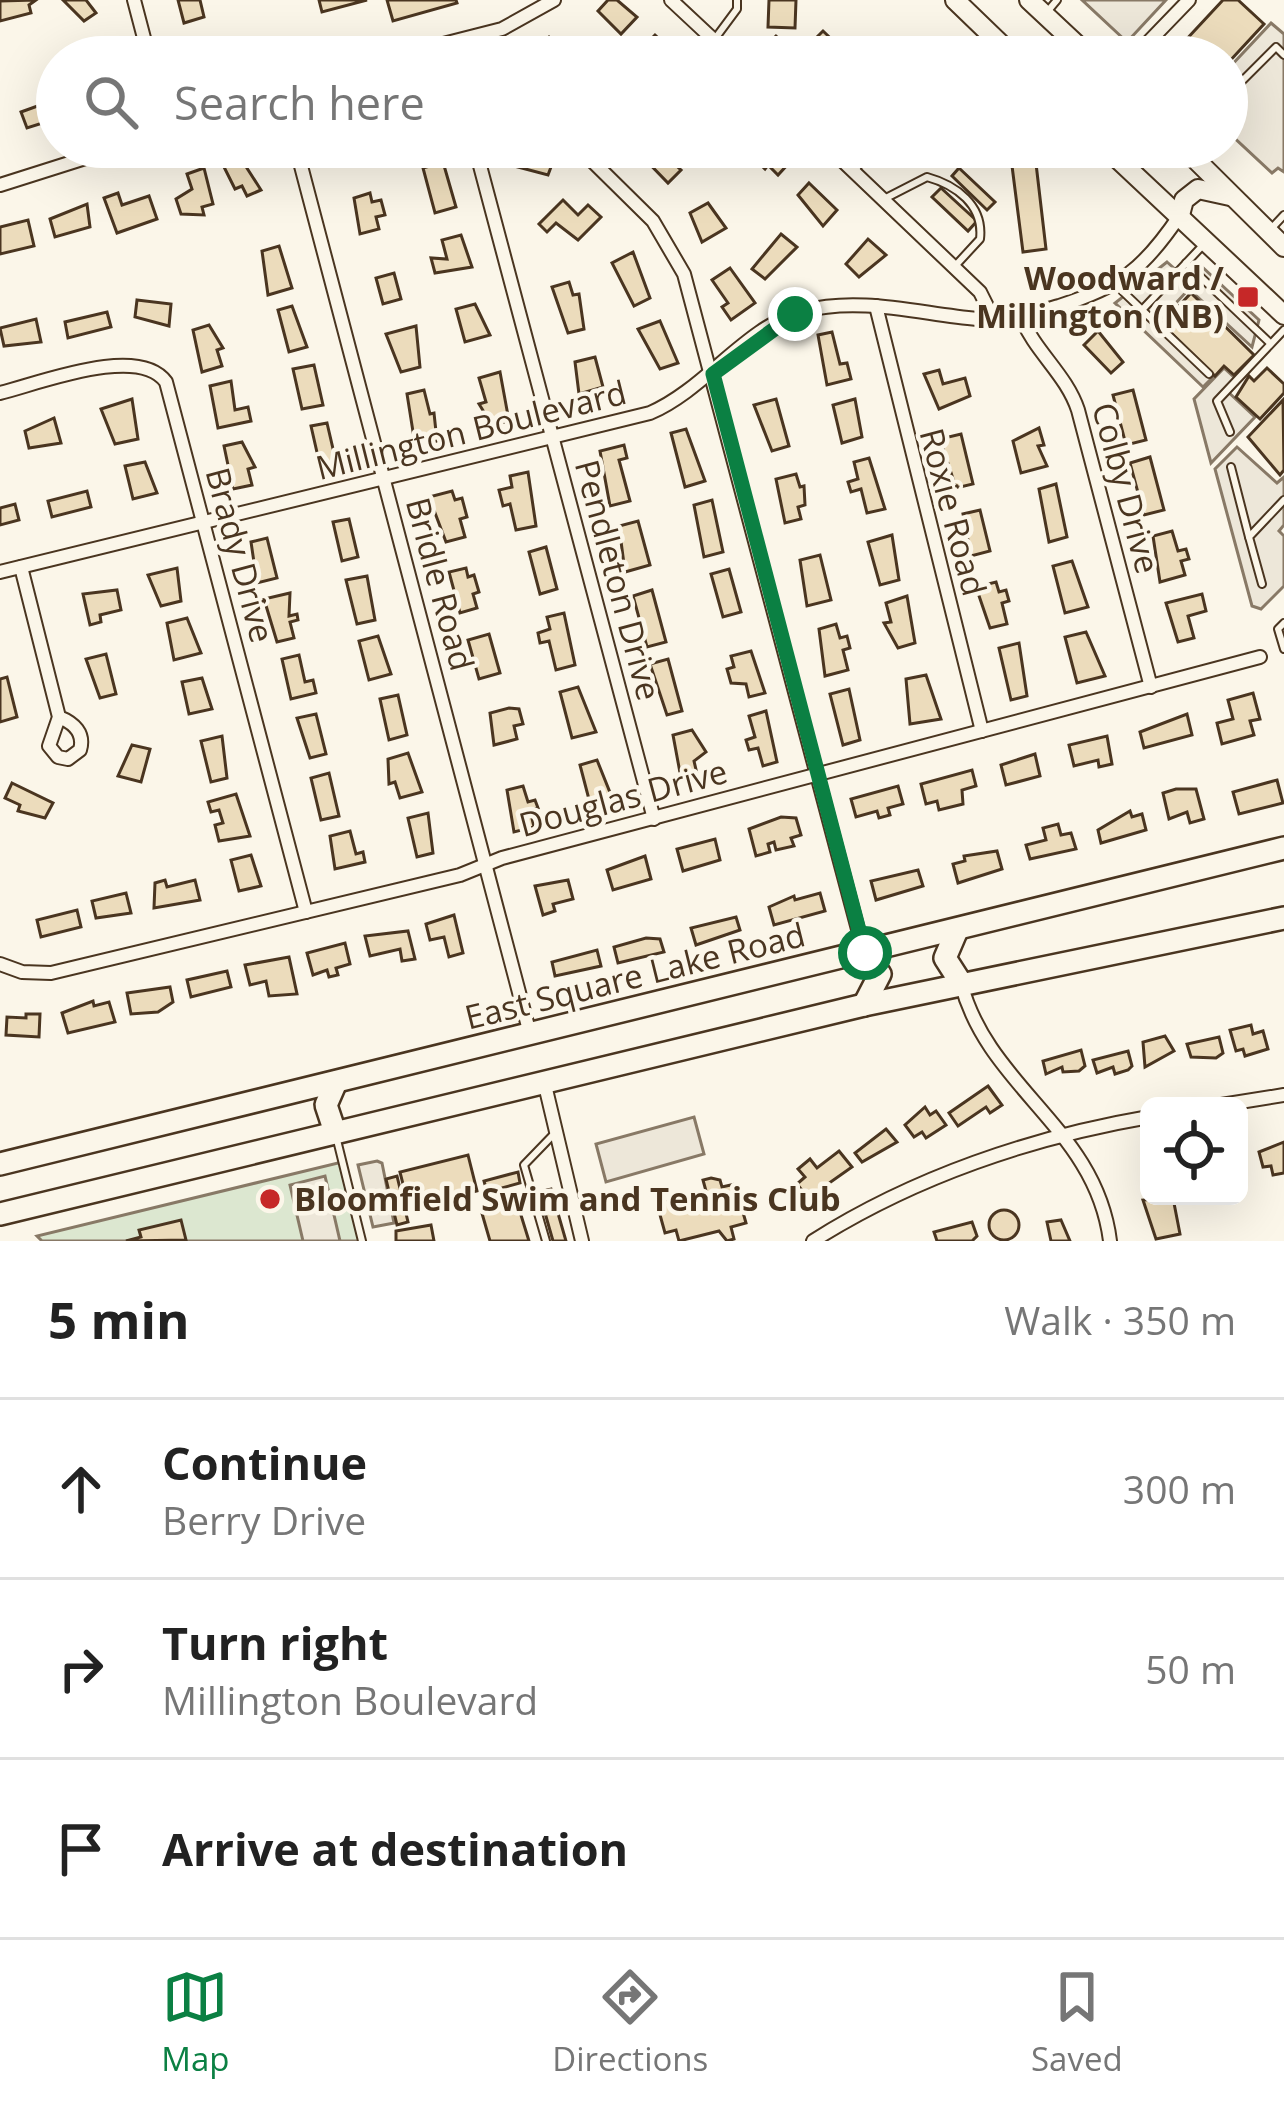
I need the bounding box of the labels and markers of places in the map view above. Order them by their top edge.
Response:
place label: Woodward / Millington (NB) [976,255,1224,338]
marker: Woodward / Millington (NB) [1235,284,1261,310]
place label: Bloomfield Swim and Tennis Club [294,1176,841,1221]
marker: Bloomfield Swim and Tennis Club [257,1186,283,1212]

